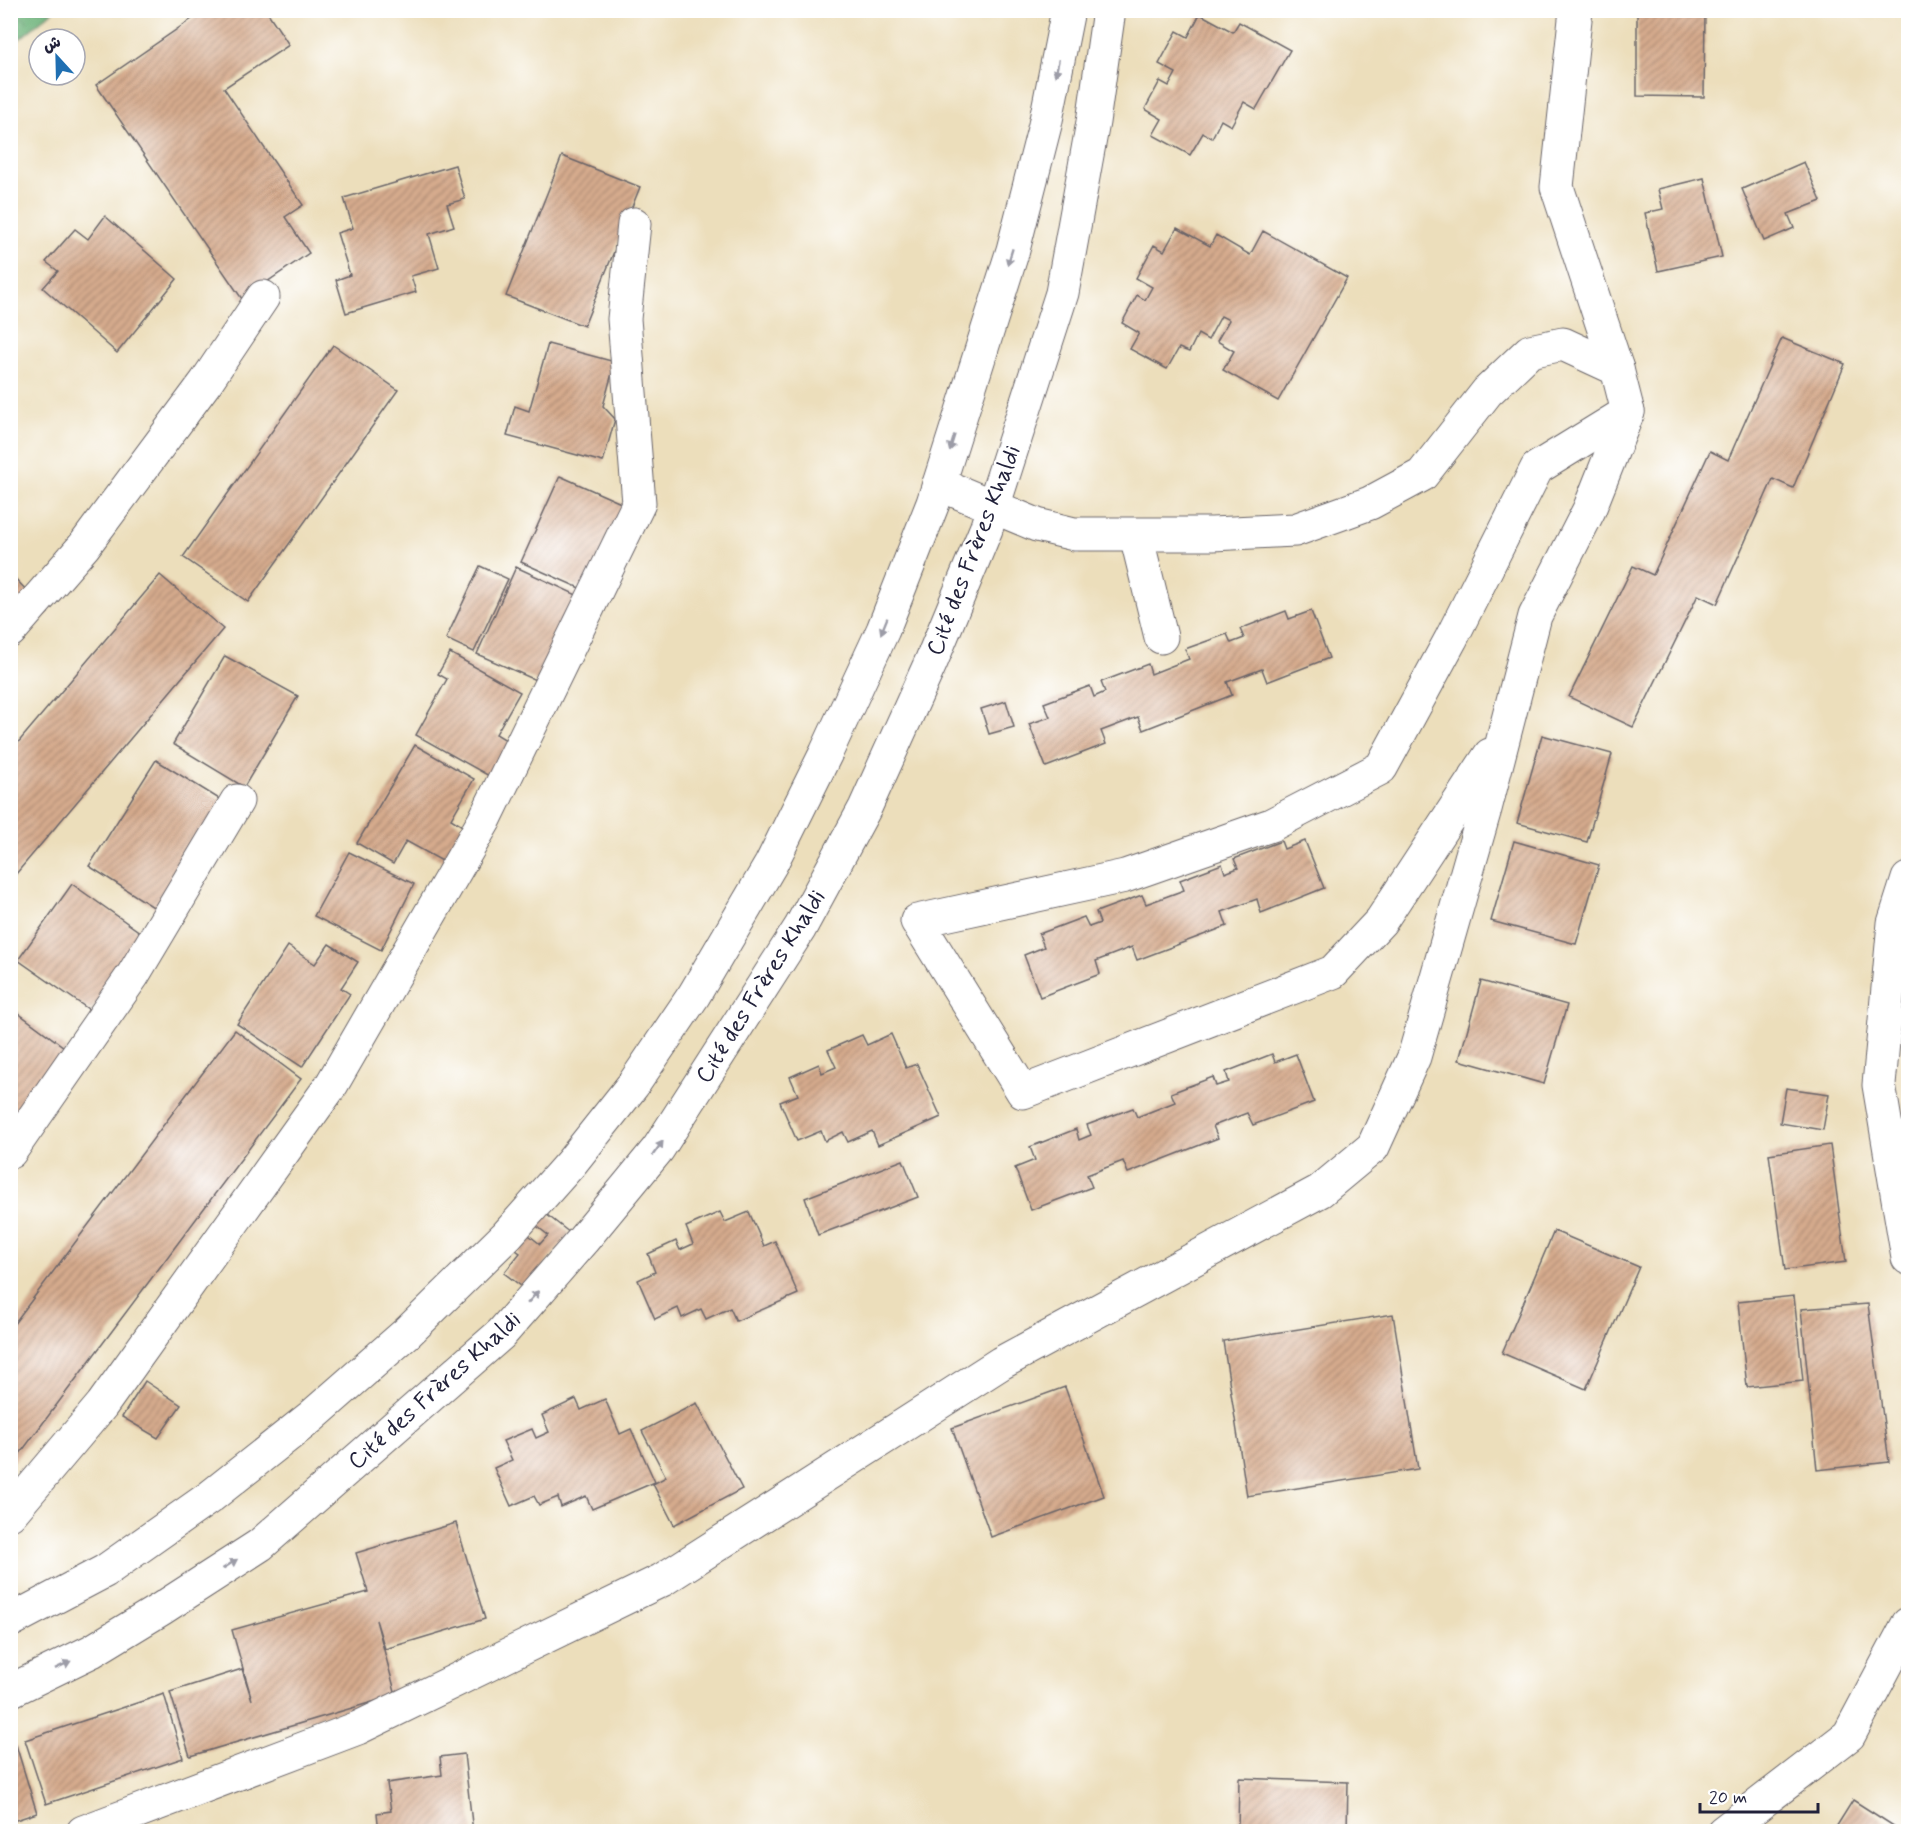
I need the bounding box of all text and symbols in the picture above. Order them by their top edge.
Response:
north arrow [27,27,87,87]
text: ش [40,31,64,58]
one-way arrow [1051,59,1061,77]
one-way arrow [1005,248,1014,266]
one-way arrow [947,434,956,452]
street label: Cité des Frères Khaldi [920,441,1029,660]
one-way arrow [879,617,888,635]
street label: Cité des Frères Khaldi [689,884,833,1090]
one-way arrow [652,1140,664,1156]
one-way arrow [526,1290,540,1305]
street label: Cité des Frères Khaldi [342,1305,528,1477]
one-way arrow [222,1559,238,1570]
one-way arrow [55,1661,72,1670]
scale bar [1700,1776,1818,1814]
text: 20 m [1709,1786,1747,1810]

